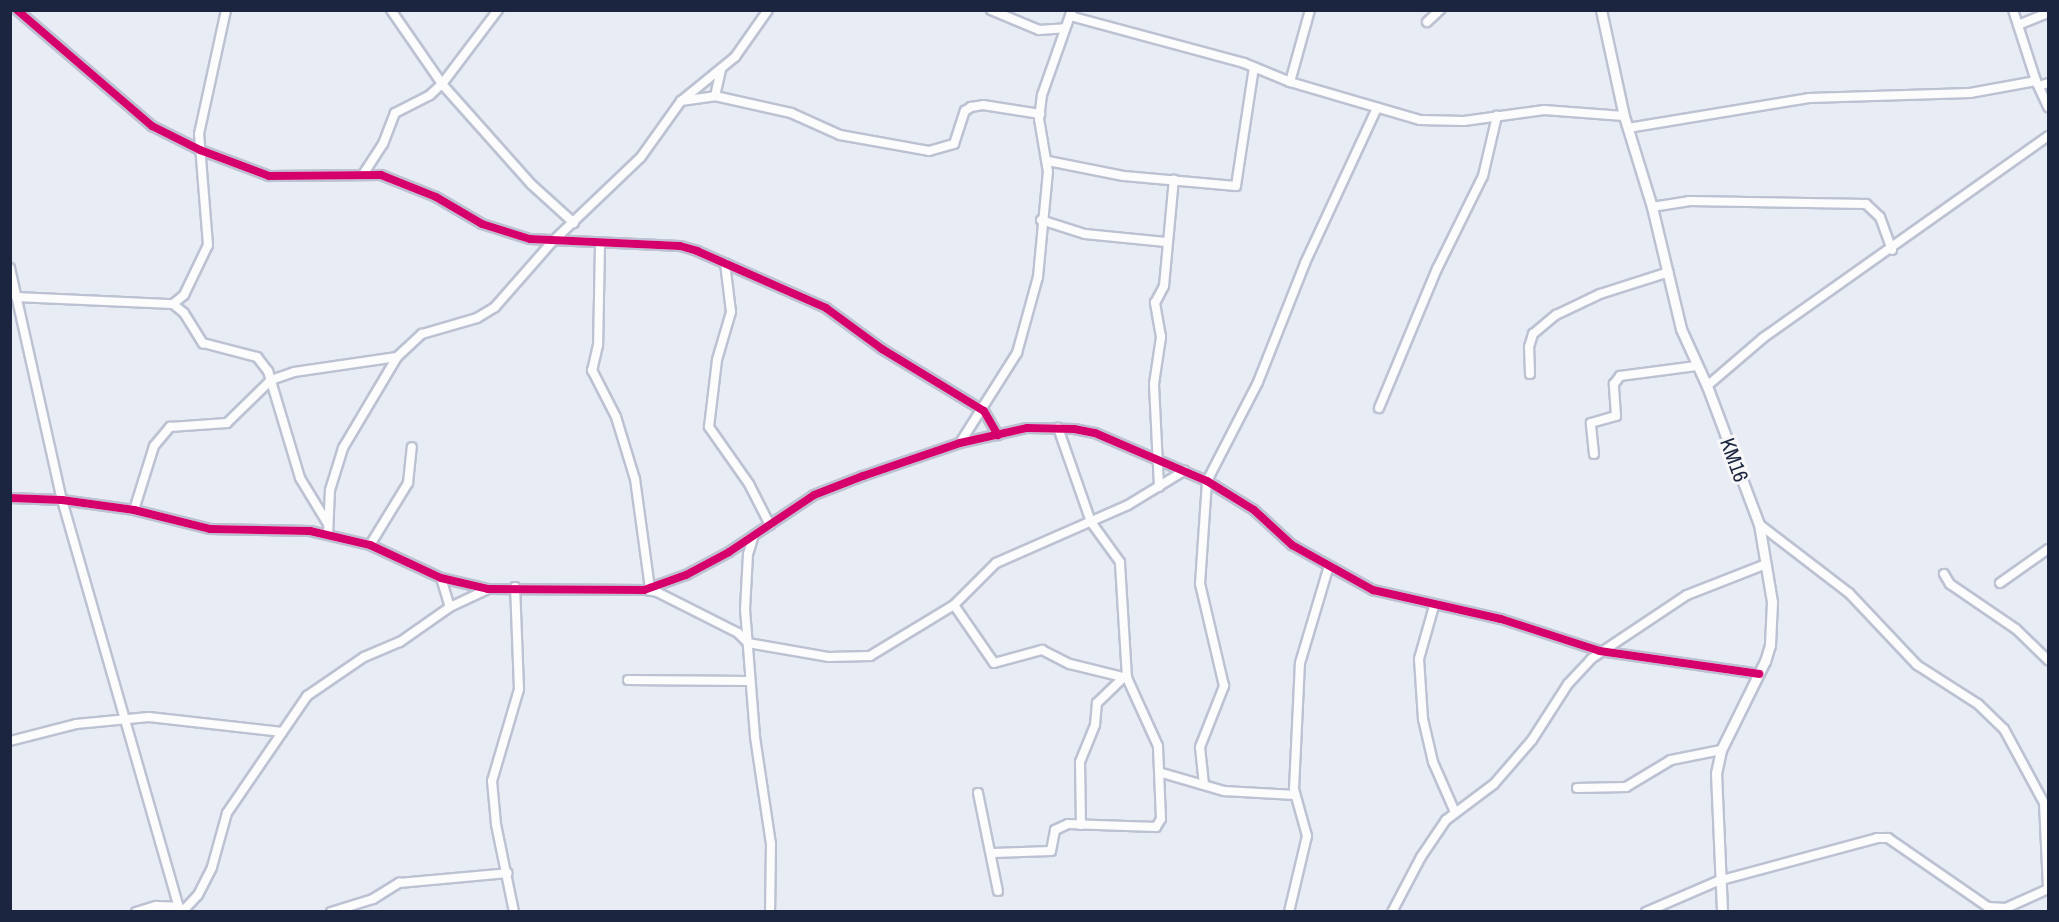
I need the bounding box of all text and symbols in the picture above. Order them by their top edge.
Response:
street label: KM16 [1714,435,1754,485]

